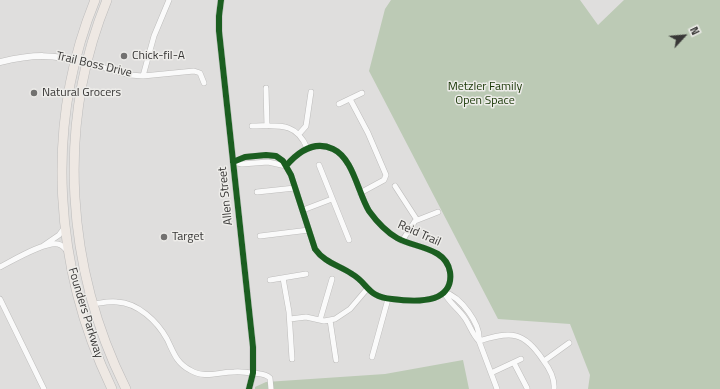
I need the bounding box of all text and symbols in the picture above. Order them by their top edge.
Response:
north arrow [664,16,704,56]
text: N [686,24,704,38]
street label: Trail Boss Drive [55,49,133,81]
place label: Chick-fil-A [132,49,185,63]
marker: Chick-fil-A [119,51,129,61]
park label: Metzler Family Open Space [448,80,522,108]
place label: Natural Grocers [42,86,121,100]
marker: Natural Grocers [29,88,39,98]
street label: Allen Street [216,166,236,226]
street label: Reid Trail [395,218,443,250]
place label: Target [172,230,204,244]
marker: Target [159,232,169,242]
street label: Founders Parkway [64,266,106,360]

